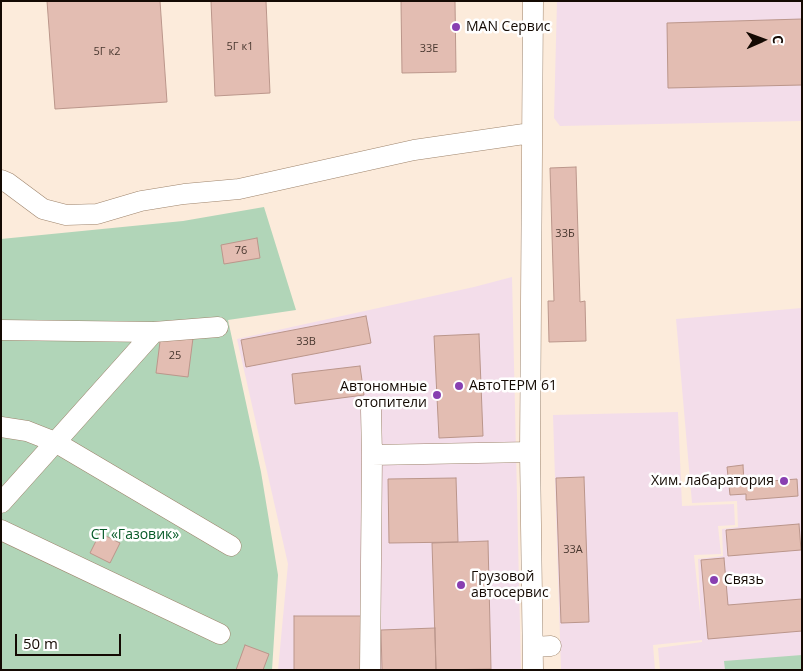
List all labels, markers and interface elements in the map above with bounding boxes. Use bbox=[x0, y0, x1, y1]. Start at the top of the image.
north arrow bbox=[738, 15, 788, 65]
place label: MAN Сервис bbox=[466, 19, 551, 35]
marker: MAN Сервис bbox=[450, 21, 462, 33]
text: С bbox=[769, 35, 788, 44]
house number: 5Г к1 bbox=[227, 40, 253, 54]
house number: 33Е bbox=[420, 42, 438, 56]
house number: 5Г к2 bbox=[94, 45, 120, 59]
house number: 33Б bbox=[555, 227, 575, 241]
house number: 76 bbox=[235, 244, 247, 258]
house number: 33В bbox=[296, 335, 316, 349]
house number: 25 bbox=[169, 349, 181, 363]
place label: АвтоТЕРМ 61 bbox=[469, 378, 557, 394]
place label: Автономные отопители bbox=[340, 379, 427, 412]
marker: АвтоТЕРМ 61 bbox=[453, 380, 465, 392]
marker: Автономные отопители bbox=[431, 389, 443, 401]
place label: Хим. лабаратория bbox=[651, 473, 774, 489]
marker: Хим. лабаратория bbox=[778, 475, 790, 487]
park label: СТ «Газовик» bbox=[91, 527, 179, 543]
house number: 33А bbox=[563, 543, 583, 557]
place label: Грузовой автосервис bbox=[471, 569, 549, 602]
place label: Связь bbox=[724, 572, 764, 588]
marker: Связь bbox=[708, 574, 720, 586]
marker: Грузовой автосервис bbox=[455, 579, 467, 591]
scale bar bbox=[18, 624, 124, 656]
text: 50 m bbox=[23, 633, 58, 653]

